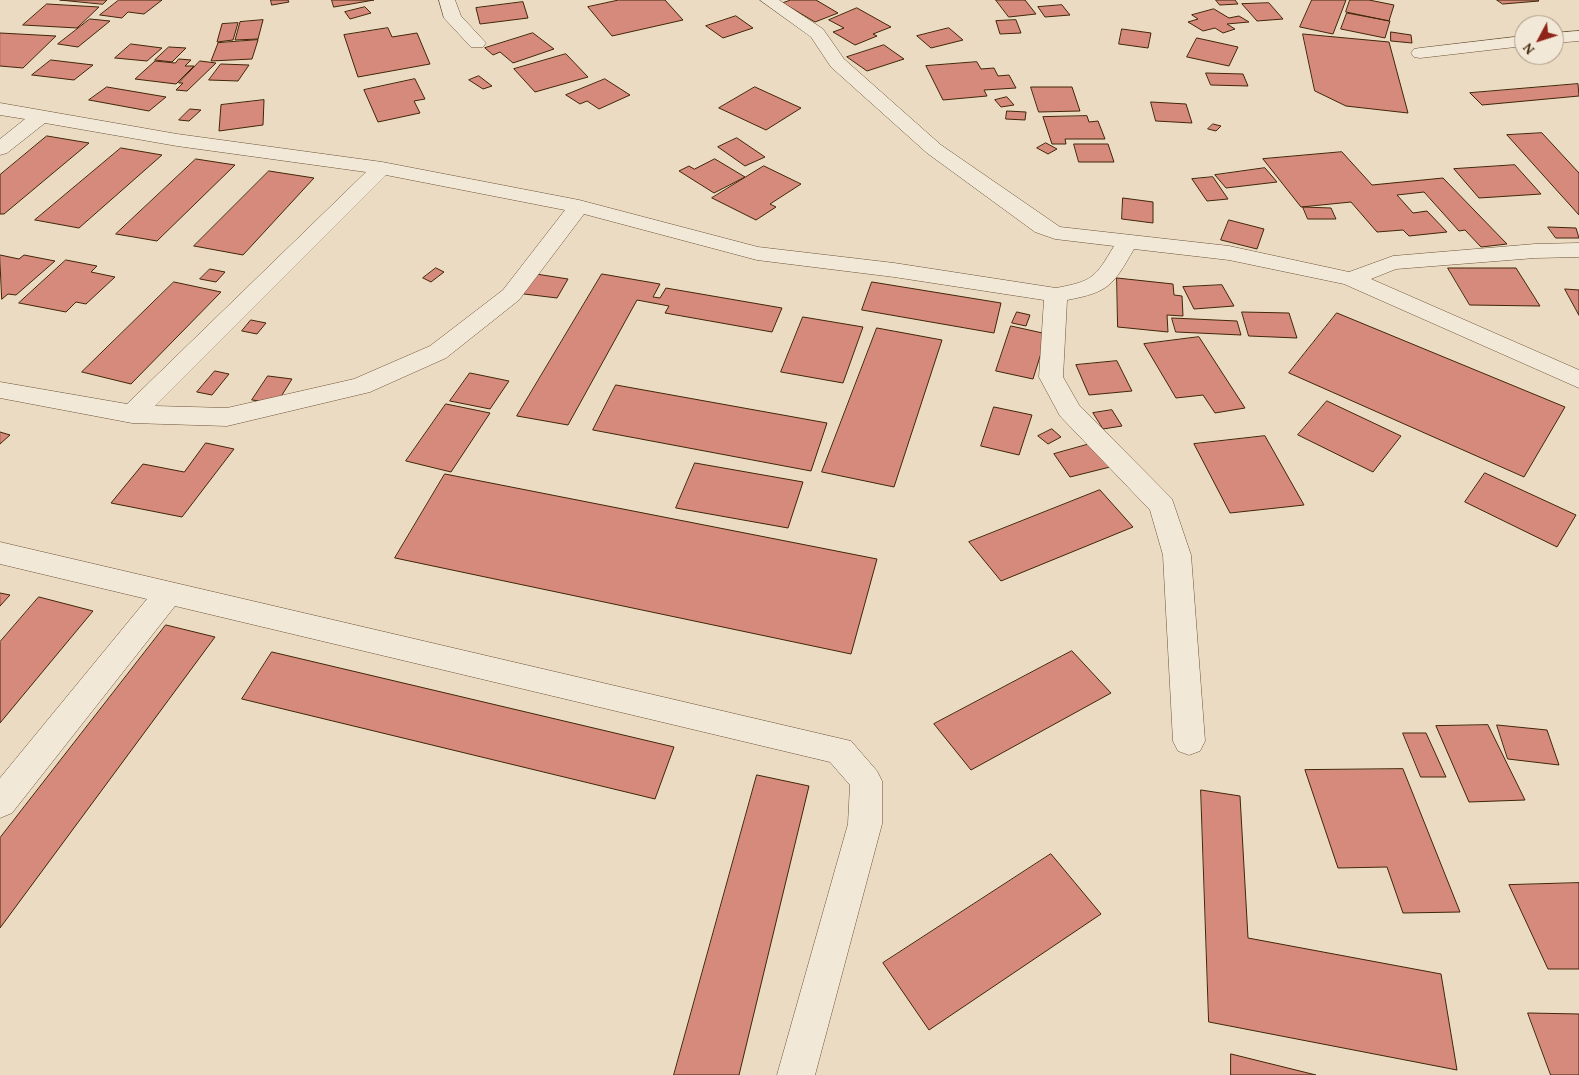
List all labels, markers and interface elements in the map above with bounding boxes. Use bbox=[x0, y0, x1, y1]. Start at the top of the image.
north arrow bbox=[1514, 15, 1564, 65]
text: N bbox=[1518, 39, 1539, 59]

